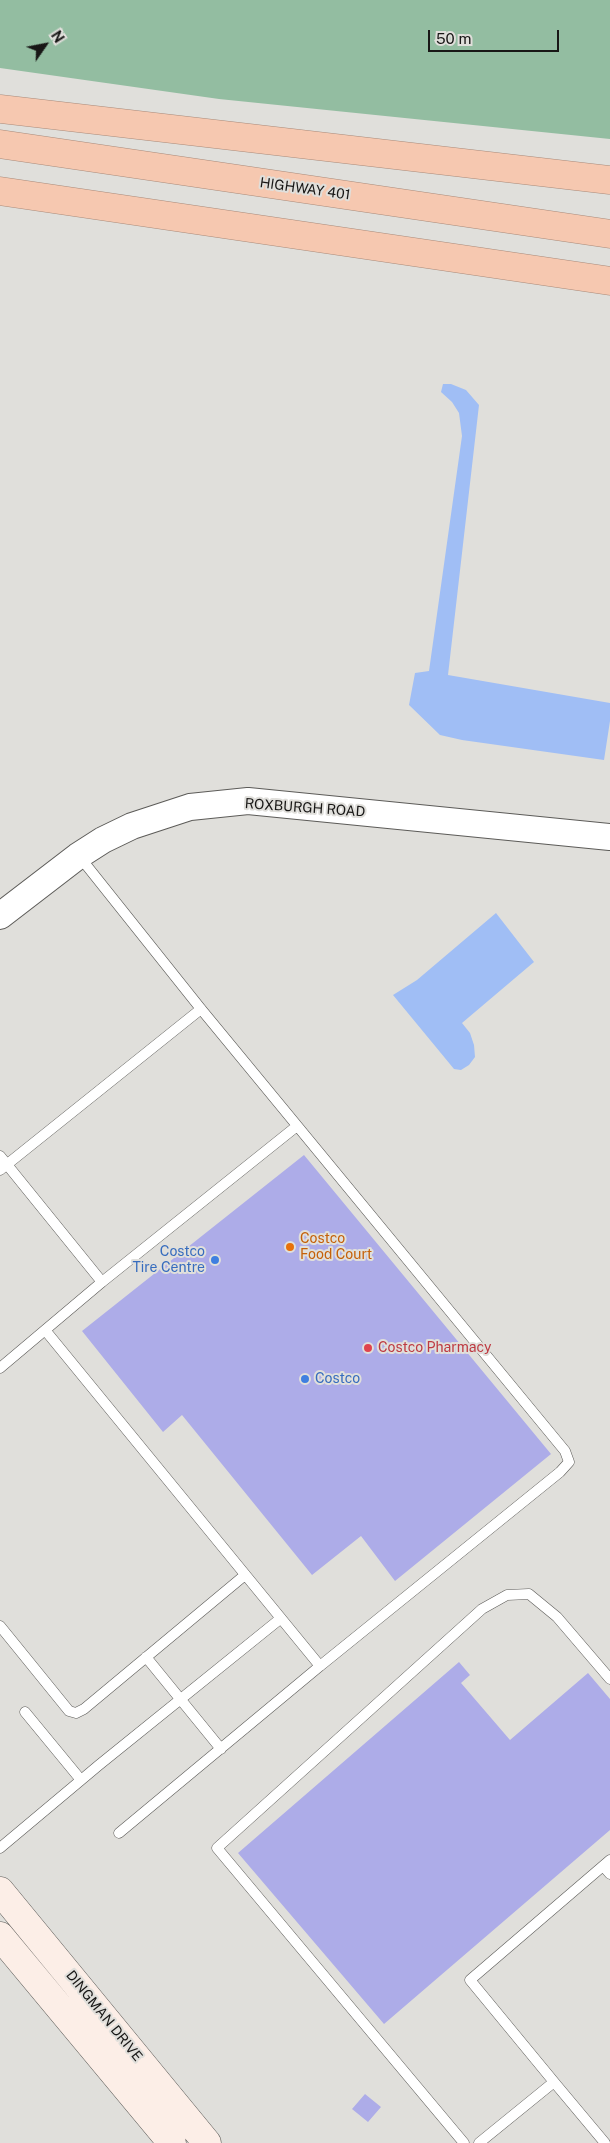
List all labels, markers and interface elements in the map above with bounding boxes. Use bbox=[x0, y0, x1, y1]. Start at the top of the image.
north arrow bbox=[20, 20, 70, 70]
scale bar bbox=[430, 20, 561, 52]
text: N bbox=[48, 28, 67, 46]
text: 50 m bbox=[436, 30, 471, 47]
street label: HIGHWAY 401 bbox=[259, 174, 351, 204]
street label: ROXBURGH ROAD bbox=[244, 795, 366, 821]
place label: Costco Food Court bbox=[300, 1231, 372, 1264]
marker: Costco Food Court bbox=[284, 1241, 296, 1253]
place label: Costco Tire Centre bbox=[132, 1244, 205, 1276]
marker: Costco Tire Centre bbox=[209, 1254, 221, 1266]
place label: Costco Pharmacy bbox=[378, 1340, 492, 1356]
marker: Costco Pharmacy bbox=[362, 1342, 374, 1354]
place label: Costco bbox=[315, 1371, 360, 1387]
marker: Costco bbox=[299, 1373, 311, 1385]
street label: DINGMAN DRIVE bbox=[62, 1967, 146, 2065]

